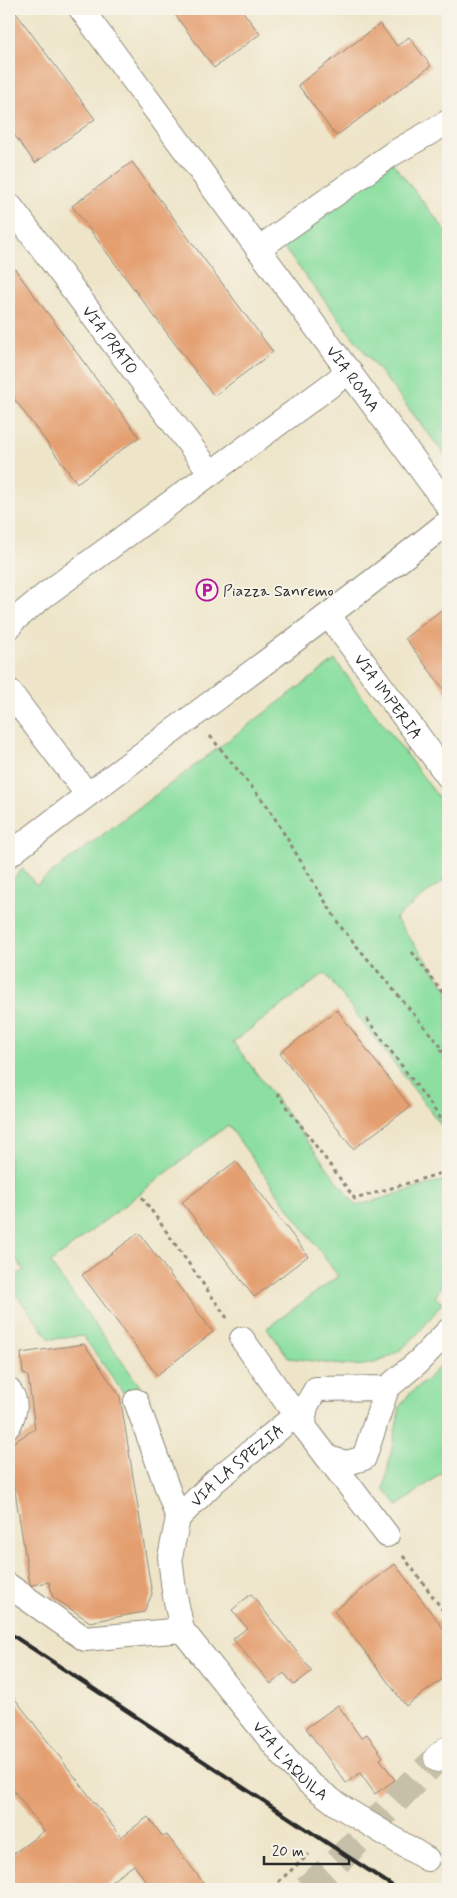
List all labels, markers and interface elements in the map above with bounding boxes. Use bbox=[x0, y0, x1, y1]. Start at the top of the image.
street label: VIA PRATO bbox=[77, 302, 142, 379]
street label: VIA ROMA bbox=[321, 342, 384, 417]
parking icon: Piazza Sanremo bbox=[195, 578, 219, 602]
place label: Piazza Sanremo bbox=[223, 581, 334, 602]
street label: VIA IMPERIA bbox=[349, 650, 426, 744]
street label: VIA LA SPEZIA bbox=[186, 1420, 289, 1512]
street label: VIA L'AQUILA bbox=[247, 1717, 332, 1806]
scale bar bbox=[264, 1833, 350, 1865]
text: 20 m bbox=[272, 1842, 304, 1862]

